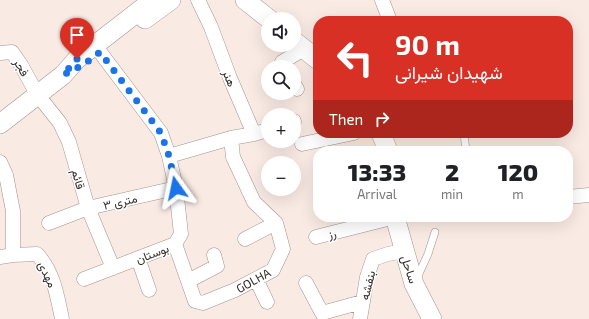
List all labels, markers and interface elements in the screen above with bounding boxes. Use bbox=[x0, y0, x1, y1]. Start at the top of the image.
map controls bbox=[261, 12, 301, 196]
button: sound bbox=[261, 12, 301, 52]
pin bbox=[60, 18, 94, 59]
icon: arrive bbox=[66, 24, 88, 46]
text: 90 m bbox=[395, 27, 460, 61]
icon: left bbox=[329, 32, 381, 84]
street label: فجر bbox=[9, 55, 33, 79]
button: search bbox=[261, 60, 301, 100]
text: شهیدان شیرانی bbox=[395, 61, 503, 83]
street label: هنر bbox=[218, 67, 240, 89]
button: + bbox=[261, 108, 301, 148]
icon: right bbox=[371, 108, 393, 130]
text: Then bbox=[329, 110, 363, 128]
button: − bbox=[261, 156, 301, 196]
text: 13:33 bbox=[348, 157, 406, 186]
text: 2 bbox=[445, 157, 459, 186]
text: 120 bbox=[498, 157, 538, 186]
street label: قائم bbox=[68, 167, 88, 191]
position arrow bbox=[155, 167, 197, 209]
text: Arrival bbox=[357, 186, 397, 202]
text: min bbox=[441, 186, 463, 202]
text: m bbox=[512, 186, 524, 202]
street label: ۳ متری bbox=[102, 190, 139, 214]
street label: رز bbox=[325, 225, 338, 243]
street label: بوستان bbox=[134, 240, 171, 268]
street label: ساحل bbox=[397, 253, 421, 285]
street label: مهدی bbox=[34, 259, 60, 290]
street label: GOLHA bbox=[233, 265, 273, 295]
street label: بنفشه bbox=[357, 269, 378, 301]

